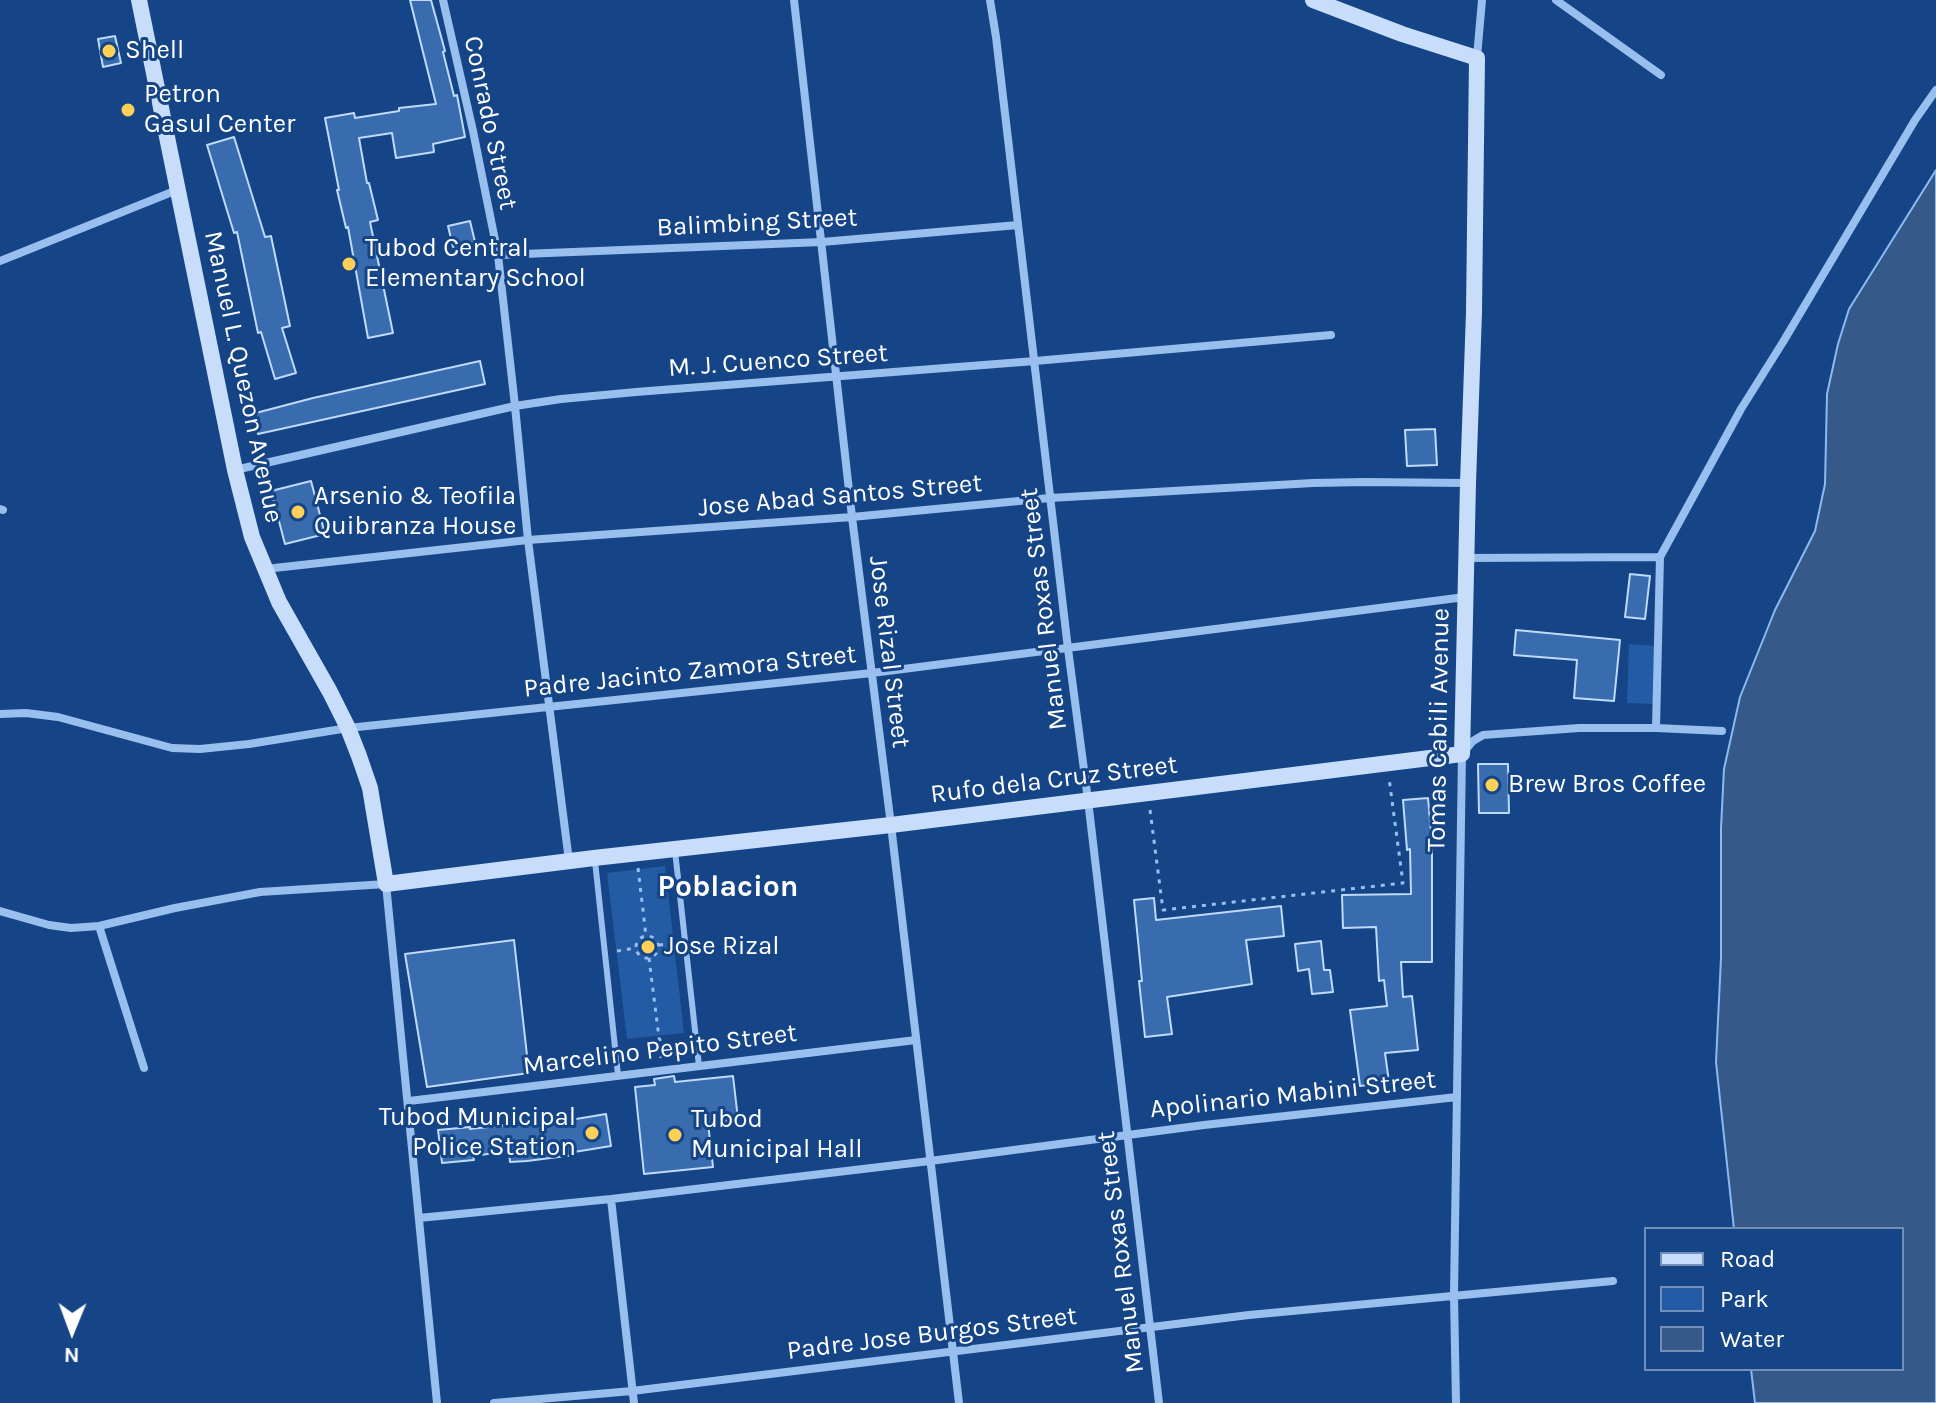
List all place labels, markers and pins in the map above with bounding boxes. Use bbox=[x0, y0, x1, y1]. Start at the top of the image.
place label: Shell bbox=[125, 35, 184, 67]
marker: Shell bbox=[100, 42, 118, 60]
place label: Petron Gasul Center bbox=[144, 79, 295, 140]
marker: Petron Gasul Center bbox=[119, 101, 137, 119]
place label: Tubod Central Elementary School bbox=[365, 233, 586, 294]
marker: Tubod Central Elementary School bbox=[340, 255, 358, 273]
place label: Arsenio & Teofila Quibranza House bbox=[314, 481, 516, 542]
marker: Arsenio & Teofila Quibranza House bbox=[289, 503, 307, 521]
place label: Brew Bros Coffee bbox=[1508, 769, 1706, 801]
marker: Brew Bros Coffee bbox=[1483, 776, 1501, 794]
place label: Jose Rizal bbox=[664, 931, 779, 963]
marker: Jose Rizal bbox=[639, 938, 657, 956]
place label: Tubod Municipal Police Station bbox=[379, 1102, 576, 1164]
place label: Tubod Municipal Hall bbox=[691, 1104, 863, 1166]
marker: Tubod Municipal Police Station bbox=[583, 1124, 601, 1142]
marker: Tubod Municipal Hall bbox=[666, 1126, 684, 1144]

